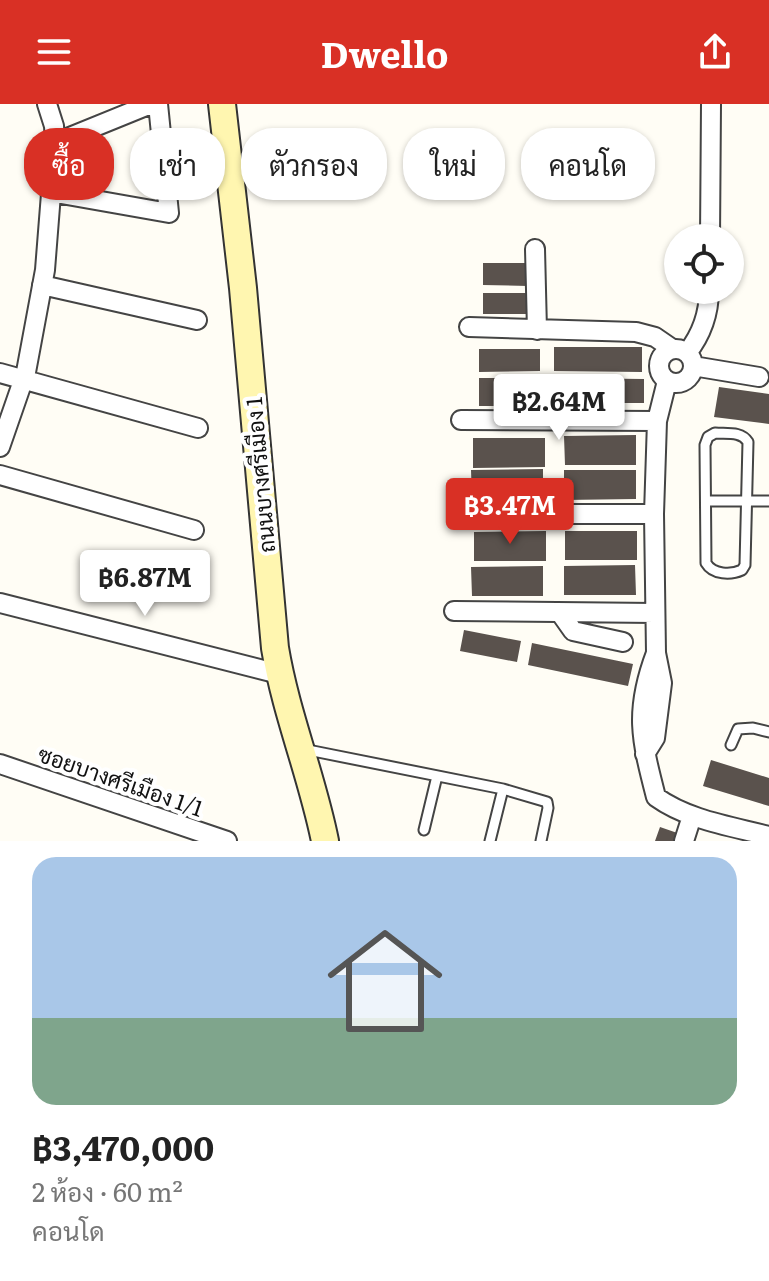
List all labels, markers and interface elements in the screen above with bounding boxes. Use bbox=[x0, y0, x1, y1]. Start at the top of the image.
text: Dwello bbox=[320, 26, 449, 79]
icon: menu bbox=[32, 30, 76, 74]
icon: share bbox=[693, 30, 737, 74]
chip: ซื้อ bbox=[24, 128, 114, 200]
chip: เช่า bbox=[130, 128, 225, 200]
chip: ตัวกรอง bbox=[241, 128, 387, 200]
chip: ใหม่ bbox=[403, 128, 505, 200]
chip: คอนโด bbox=[521, 128, 655, 200]
map controls bbox=[664, 224, 744, 304]
button: locate bbox=[664, 224, 744, 304]
pin: ฿2.64M bbox=[494, 374, 624, 442]
text: ฿2.64M bbox=[512, 380, 606, 419]
street label: ถนนบางศรีเมือง 1 bbox=[236, 396, 282, 554]
pin: ฿3.47M bbox=[445, 478, 575, 546]
text: ฿3.47M bbox=[464, 484, 556, 523]
pin: ฿6.87M bbox=[80, 550, 210, 618]
text: ฿6.87M bbox=[98, 556, 192, 595]
street label: ซอยบางศรีเมือง 1/1 bbox=[34, 736, 208, 824]
icon: home bbox=[313, 909, 457, 1053]
text: ฿3,470,000 bbox=[32, 1121, 214, 1171]
text: 2 ห้อง · 60 m² bbox=[32, 1171, 183, 1210]
text: คอนโด bbox=[32, 1210, 105, 1249]

